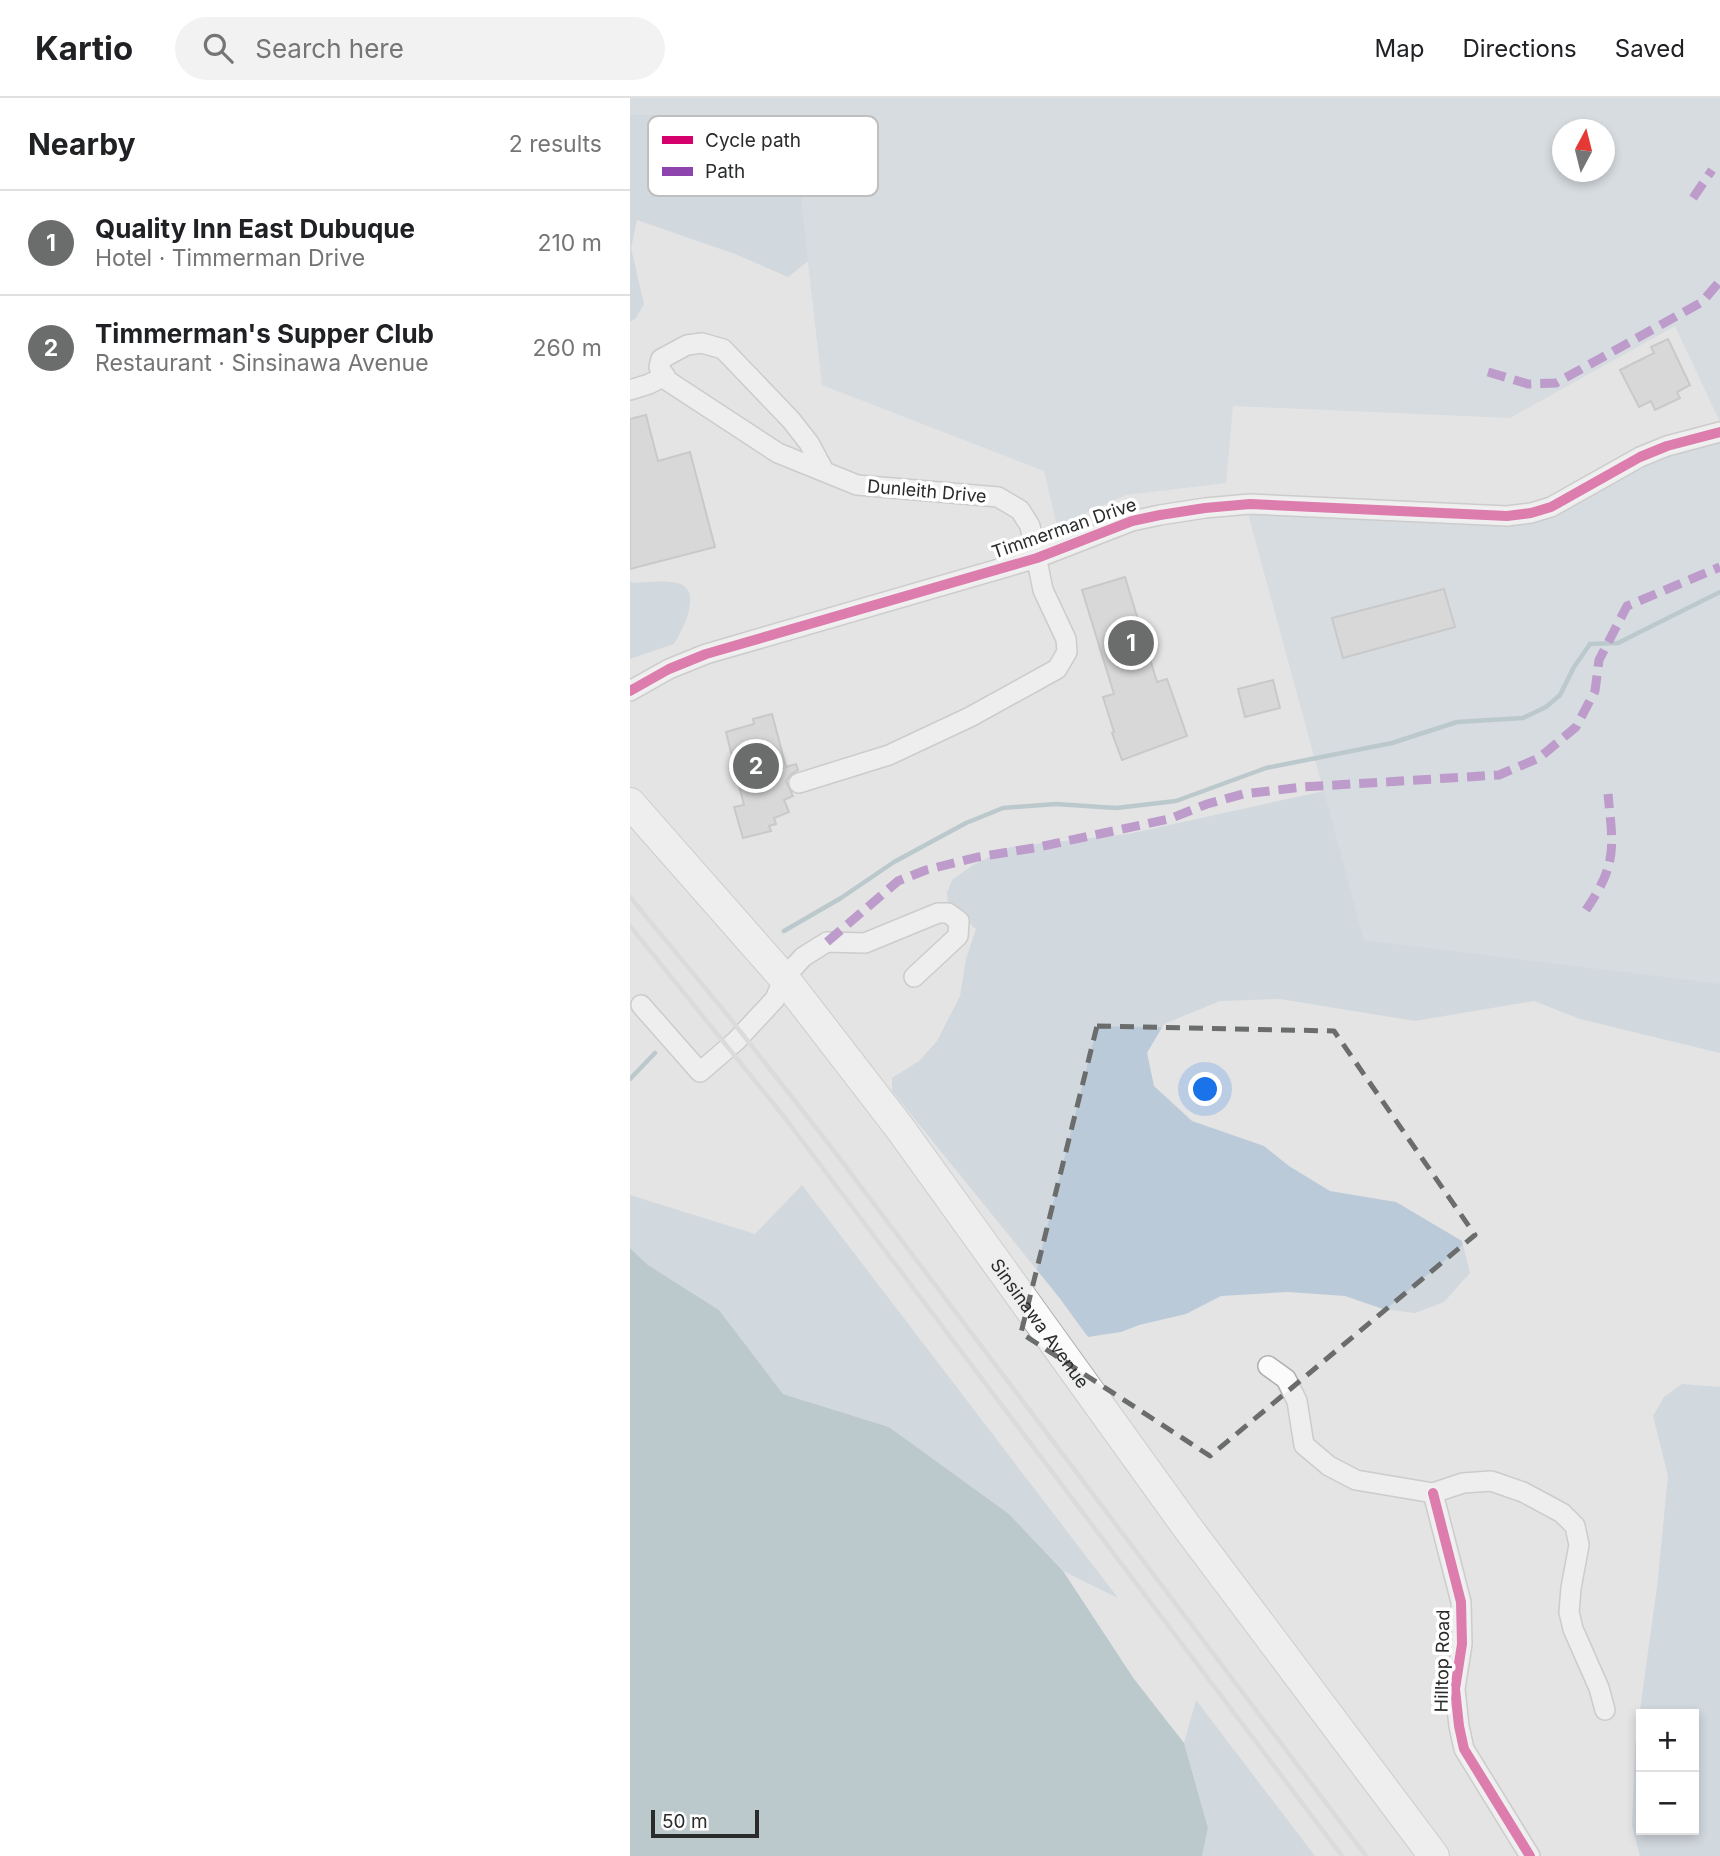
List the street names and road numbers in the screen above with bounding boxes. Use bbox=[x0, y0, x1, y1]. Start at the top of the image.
street label: Dunleith Drive bbox=[866, 475, 988, 507]
street label: Timmerman Drive bbox=[989, 493, 1139, 563]
street label: Sinsinawa Avenue bbox=[987, 1254, 1094, 1392]
street label: Hilltop Road bbox=[1431, 1609, 1453, 1713]

